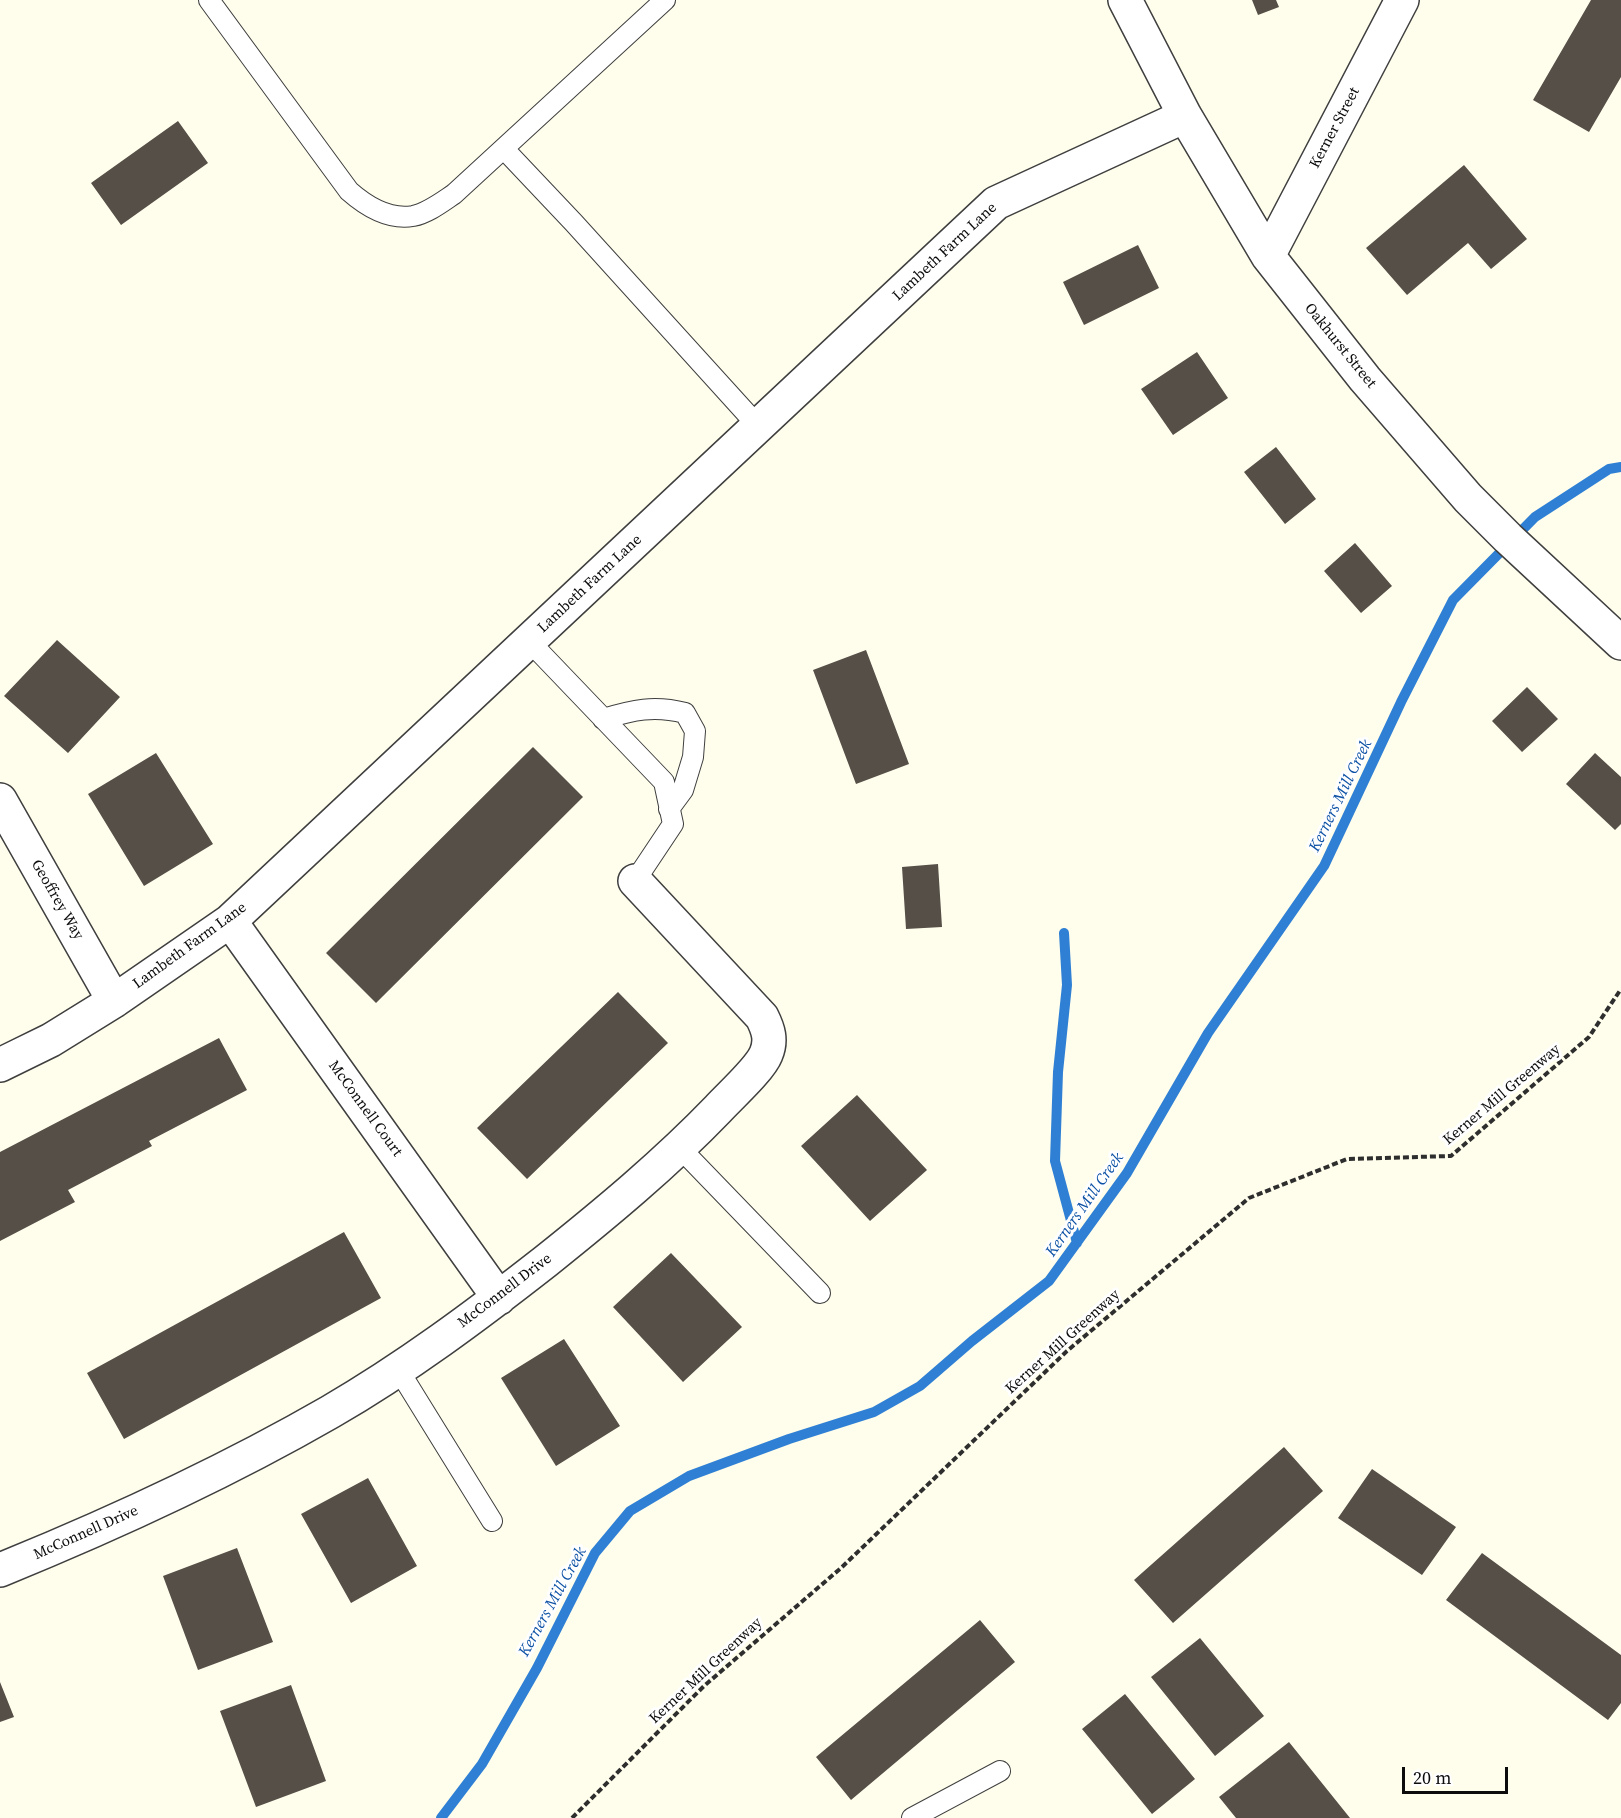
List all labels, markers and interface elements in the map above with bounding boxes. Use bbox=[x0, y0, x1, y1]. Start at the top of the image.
street label: Kerner Street bbox=[1306, 84, 1364, 172]
street label: Lambeth Farm Lane bbox=[889, 199, 1001, 305]
street label: Oakhurst Street bbox=[1300, 300, 1380, 392]
street label: Lambeth Farm Lane bbox=[534, 531, 646, 637]
water label: Kerners Mill Creek bbox=[1306, 737, 1376, 855]
street label: Geoffrey Way bbox=[27, 857, 87, 943]
street label: Lambeth Farm Lane bbox=[130, 899, 250, 993]
street label: Kerner Mill Greenway bbox=[1440, 1041, 1564, 1149]
street label: McConnell Court bbox=[324, 1058, 406, 1160]
water label: Kerners Mill Creek bbox=[1042, 1149, 1128, 1261]
street label: McConnell Drive bbox=[455, 1250, 555, 1332]
street label: Kerner Mill Greenway bbox=[1002, 1286, 1124, 1398]
street label: McConnell Drive bbox=[31, 1502, 141, 1564]
water label: Kerners Mill Creek bbox=[515, 1544, 591, 1660]
street label: Kerner Mill Greenway bbox=[646, 1614, 766, 1728]
scale bar bbox=[1405, 1755, 1512, 1793]
text: 20 m bbox=[1413, 1765, 1451, 1790]

